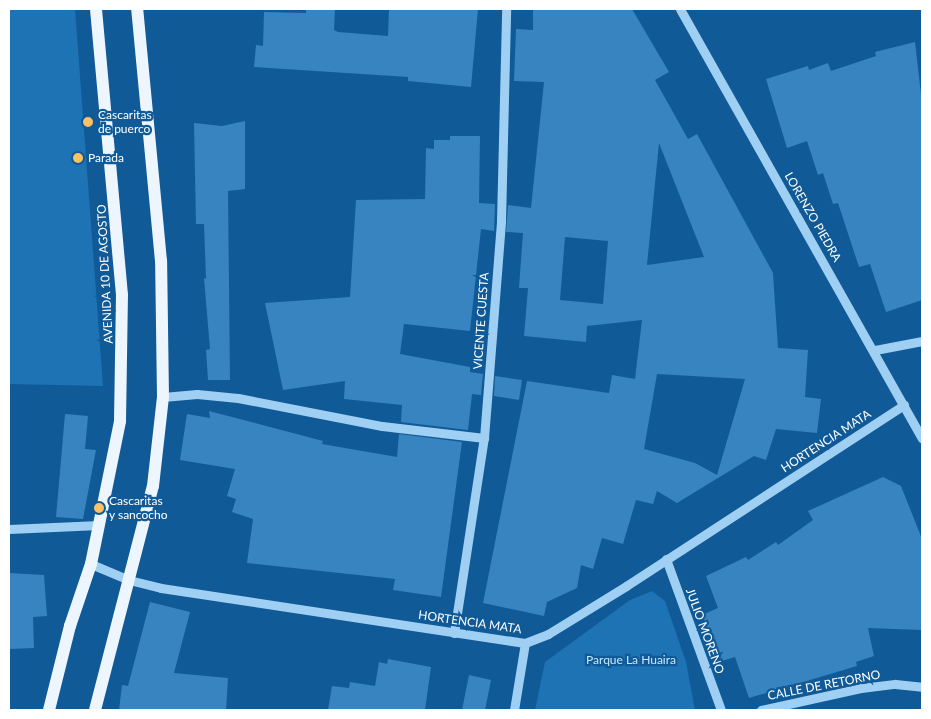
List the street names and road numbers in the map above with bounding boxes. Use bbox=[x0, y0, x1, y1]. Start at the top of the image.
street label: LORENZO PIEDRA bbox=[782, 170, 844, 264]
street label: AVENIDA 10 DE AGOSTO bbox=[94, 204, 116, 344]
street label: VICENTE CUESTA bbox=[470, 272, 492, 370]
street label: HORTENCIA MATA bbox=[778, 406, 874, 476]
street label: JULIO MORENO bbox=[683, 586, 727, 676]
street label: HORTENCIA MATA bbox=[417, 608, 523, 636]
street label: CALLE DE RETORNO bbox=[766, 667, 882, 703]

